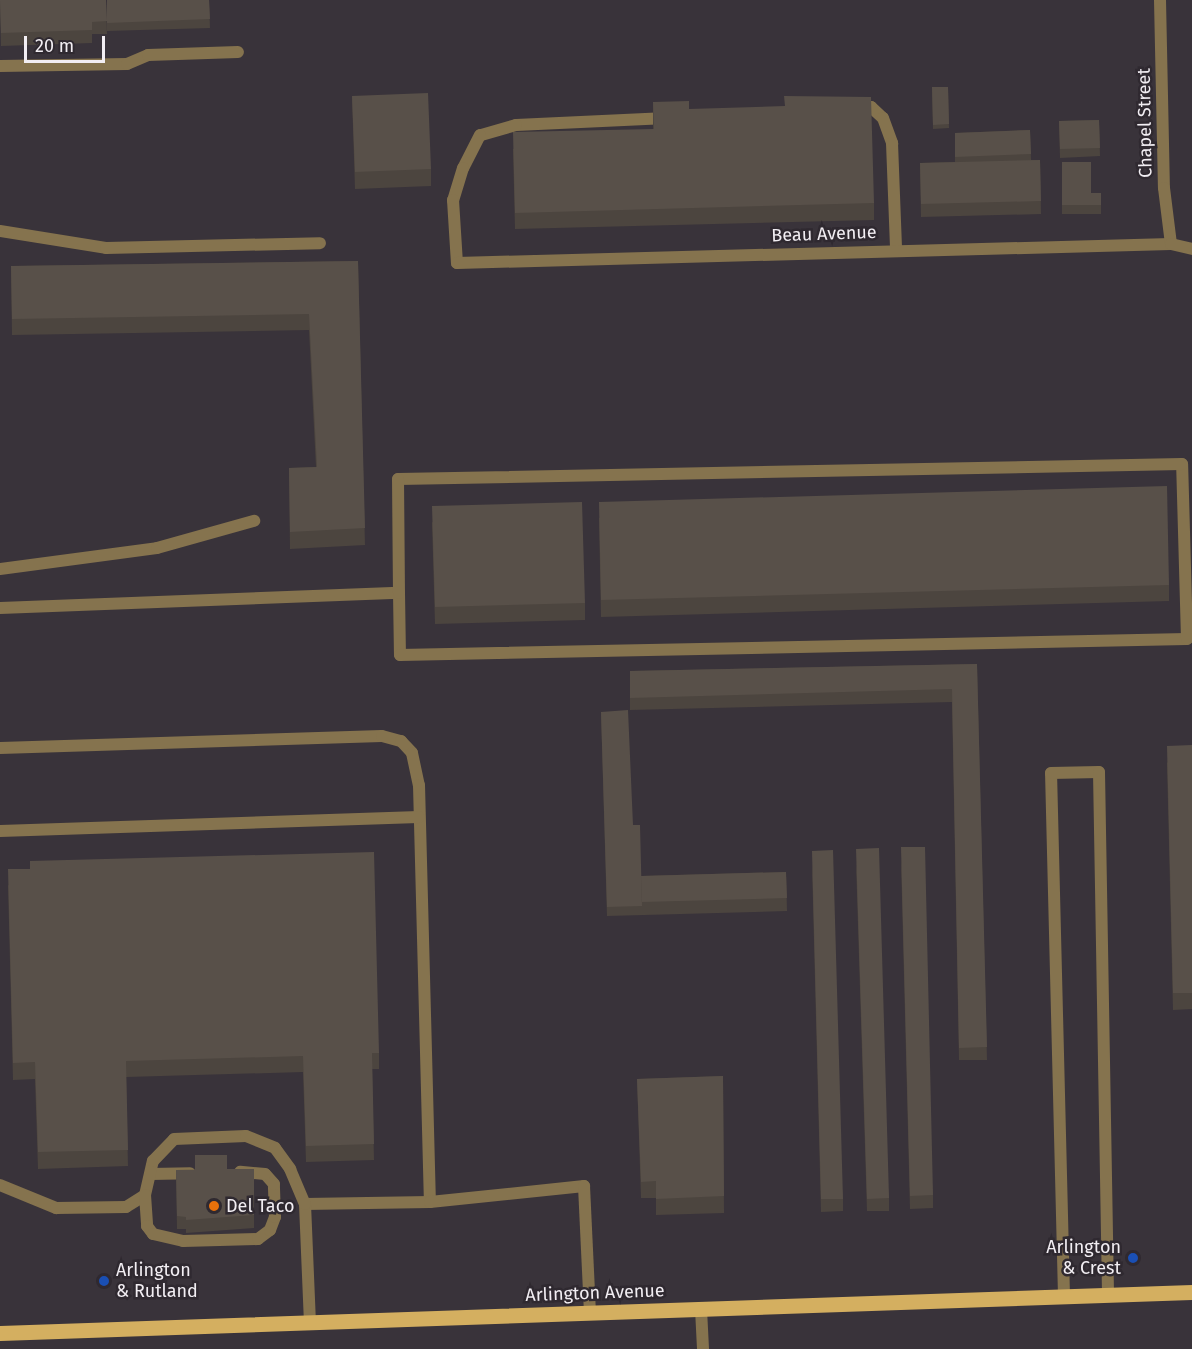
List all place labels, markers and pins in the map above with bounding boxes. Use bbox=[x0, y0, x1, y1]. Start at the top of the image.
place label: Del Taco bbox=[226, 1195, 294, 1217]
marker: Del Taco bbox=[207, 1199, 221, 1213]
place label: Arlington & Crest bbox=[1046, 1237, 1121, 1280]
marker: Arlington & Crest bbox=[1126, 1251, 1140, 1265]
place label: Arlington & Rutland bbox=[116, 1260, 198, 1302]
marker: Arlington & Rutland bbox=[97, 1274, 111, 1288]

